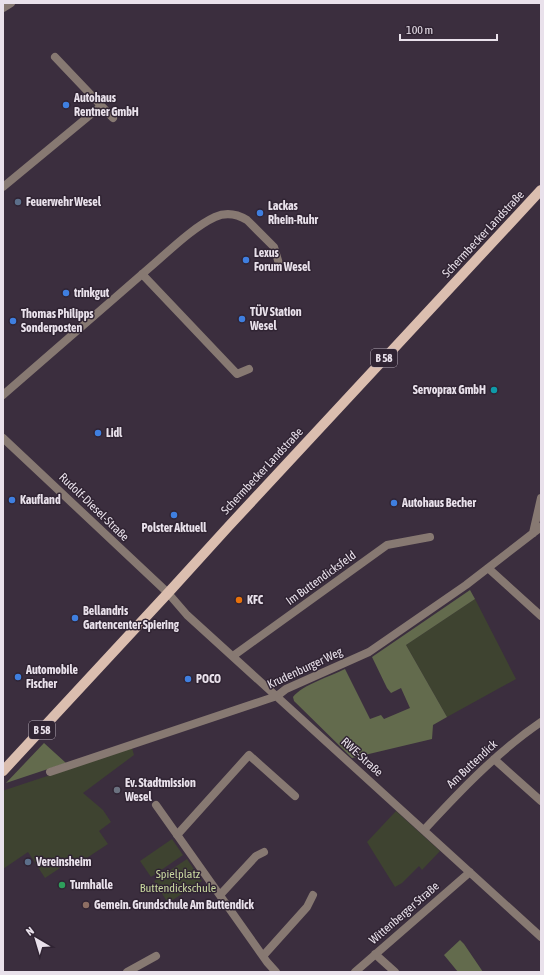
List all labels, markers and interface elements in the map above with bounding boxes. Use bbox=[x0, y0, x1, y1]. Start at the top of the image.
scale bar bbox=[400, 16, 497, 42]
text: 100 m bbox=[406, 23, 433, 37]
place label: Autohaus Rentner GmbH bbox=[73, 91, 139, 119]
marker: Autohaus Rentner GmbH bbox=[61, 100, 71, 110]
street label: Schermbecker Landstraße bbox=[439, 188, 527, 280]
place label: Feuerwehr Wesel bbox=[26, 195, 102, 209]
marker: Feuerwehr Wesel bbox=[13, 197, 23, 207]
place label: Lackas Rhein-Ruhr bbox=[268, 199, 318, 227]
marker: Lackas Rhein-Ruhr bbox=[255, 208, 265, 218]
place label: Lexus Forum Wesel bbox=[254, 246, 311, 274]
marker: Lexus Forum Wesel bbox=[241, 255, 251, 265]
place label: trinkgut bbox=[73, 286, 110, 300]
marker: trinkgut bbox=[61, 288, 71, 298]
place label: TÜV Station Wesel bbox=[249, 304, 302, 333]
place label: Thomas Philipps Sonderposten bbox=[21, 307, 94, 335]
marker: TÜV Station Wesel bbox=[237, 314, 247, 324]
marker: Thomas Philipps Sonderposten bbox=[8, 316, 18, 326]
road number: B 58 bbox=[371, 349, 397, 367]
place label: Servoprax GmbH bbox=[413, 383, 486, 397]
marker: Servoprax GmbH bbox=[489, 385, 499, 395]
street label: Schermbecker Landstraße bbox=[218, 425, 306, 517]
place label: Lidl bbox=[106, 426, 123, 440]
marker: Lidl bbox=[93, 428, 103, 438]
street label: Rudolf-Diesel-Straße bbox=[56, 470, 132, 544]
place label: Kaufland bbox=[20, 493, 61, 507]
marker: Kaufland bbox=[7, 495, 17, 505]
place label: Autohaus Becher bbox=[401, 496, 477, 510]
marker: Autohaus Becher bbox=[389, 498, 399, 508]
marker: Polster Aktuell bbox=[169, 510, 179, 520]
place label: Polster Aktuell bbox=[141, 521, 207, 535]
street label: Im Buttendicksfeld bbox=[283, 548, 359, 608]
place label: KFC bbox=[247, 593, 264, 607]
marker: KFC bbox=[234, 595, 244, 605]
place label: Bellandris Gartencenter Spiering bbox=[83, 604, 180, 632]
marker: Bellandris Gartencenter Spiering bbox=[70, 613, 80, 623]
street label: Krudenburger Weg bbox=[265, 644, 346, 692]
place label: Automobile Fischer bbox=[25, 663, 78, 691]
marker: Automobile Fischer bbox=[13, 672, 23, 682]
place label: POCO bbox=[196, 672, 221, 686]
marker: POCO bbox=[183, 674, 193, 684]
road number: B 58 bbox=[29, 721, 55, 739]
street label: RWE-Straße bbox=[338, 735, 386, 779]
street label: Am Buttendick bbox=[444, 737, 501, 791]
place label: Ev. Stadtmission Wesel bbox=[124, 776, 196, 804]
marker: Ev. Stadtmission Wesel bbox=[112, 785, 122, 795]
place label: Vereinsheim bbox=[35, 855, 92, 869]
marker: Vereinsheim bbox=[23, 857, 33, 867]
park label: Spielplatz Buttendickschule bbox=[140, 867, 216, 895]
place label: Turnhalle bbox=[70, 878, 113, 892]
street label: Wittenberger Straße bbox=[366, 879, 442, 947]
marker: Turnhalle bbox=[57, 880, 67, 890]
place label: Gemein. Grundschule Am Buttendick bbox=[94, 898, 255, 912]
marker: Gemein. Grundschule Am Buttendick bbox=[81, 900, 91, 910]
north arrow bbox=[16, 919, 56, 959]
text: N bbox=[24, 924, 36, 938]

